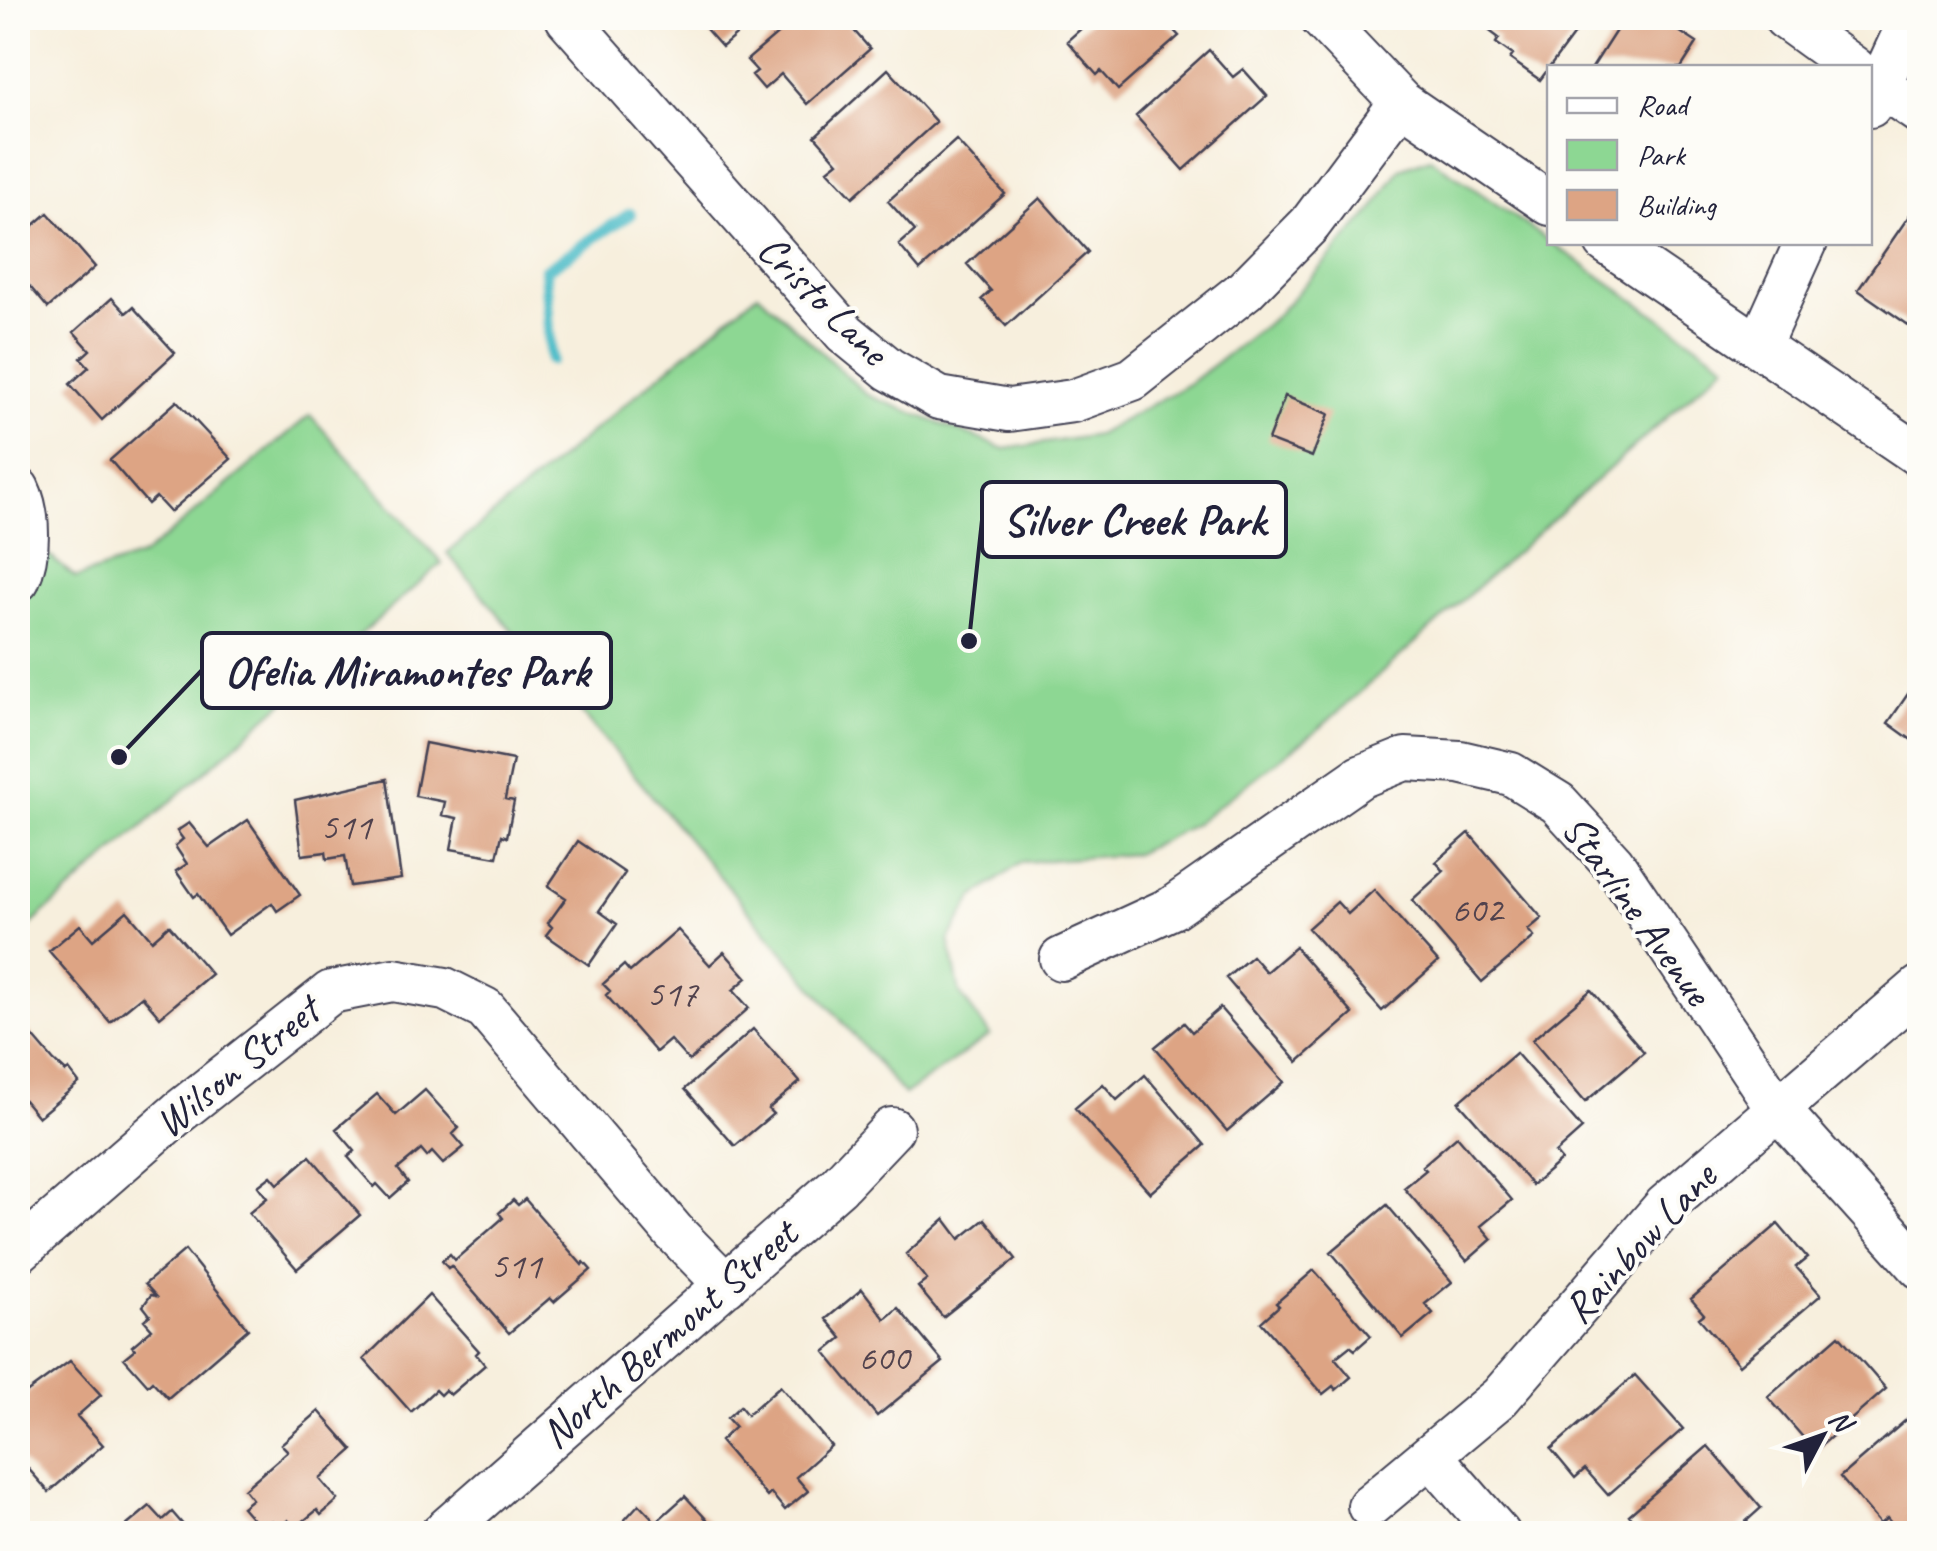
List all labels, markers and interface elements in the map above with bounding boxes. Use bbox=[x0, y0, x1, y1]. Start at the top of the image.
legend bbox=[1547, 65, 1872, 245]
text: Road bbox=[1637, 86, 1691, 124]
text: Park bbox=[1637, 136, 1687, 174]
text: Building bbox=[1637, 186, 1717, 224]
street label: Cristo Lane bbox=[746, 223, 902, 379]
callout: Silver Creek Park bbox=[982, 482, 1286, 557]
text: Silver Creek Park bbox=[1003, 492, 1269, 549]
callout: Ofelia Miramontes Park bbox=[202, 633, 611, 708]
text: Ofelia Miramontes Park bbox=[225, 643, 594, 700]
house number: 511 bbox=[320, 803, 374, 850]
street label: Starline Avenue bbox=[1550, 804, 1725, 1018]
house number: 602 bbox=[1451, 886, 1506, 933]
house number: 517 bbox=[646, 970, 700, 1017]
street label: Wilson Street bbox=[144, 981, 334, 1149]
street label: Rainbow Lane bbox=[1552, 1150, 1730, 1335]
street label: North Bermont Street bbox=[530, 1205, 811, 1460]
house number: 511 bbox=[490, 1242, 544, 1289]
house number: 600 bbox=[858, 1334, 913, 1381]
north arrow bbox=[1772, 1386, 1872, 1486]
text: N bbox=[1822, 1402, 1862, 1441]

